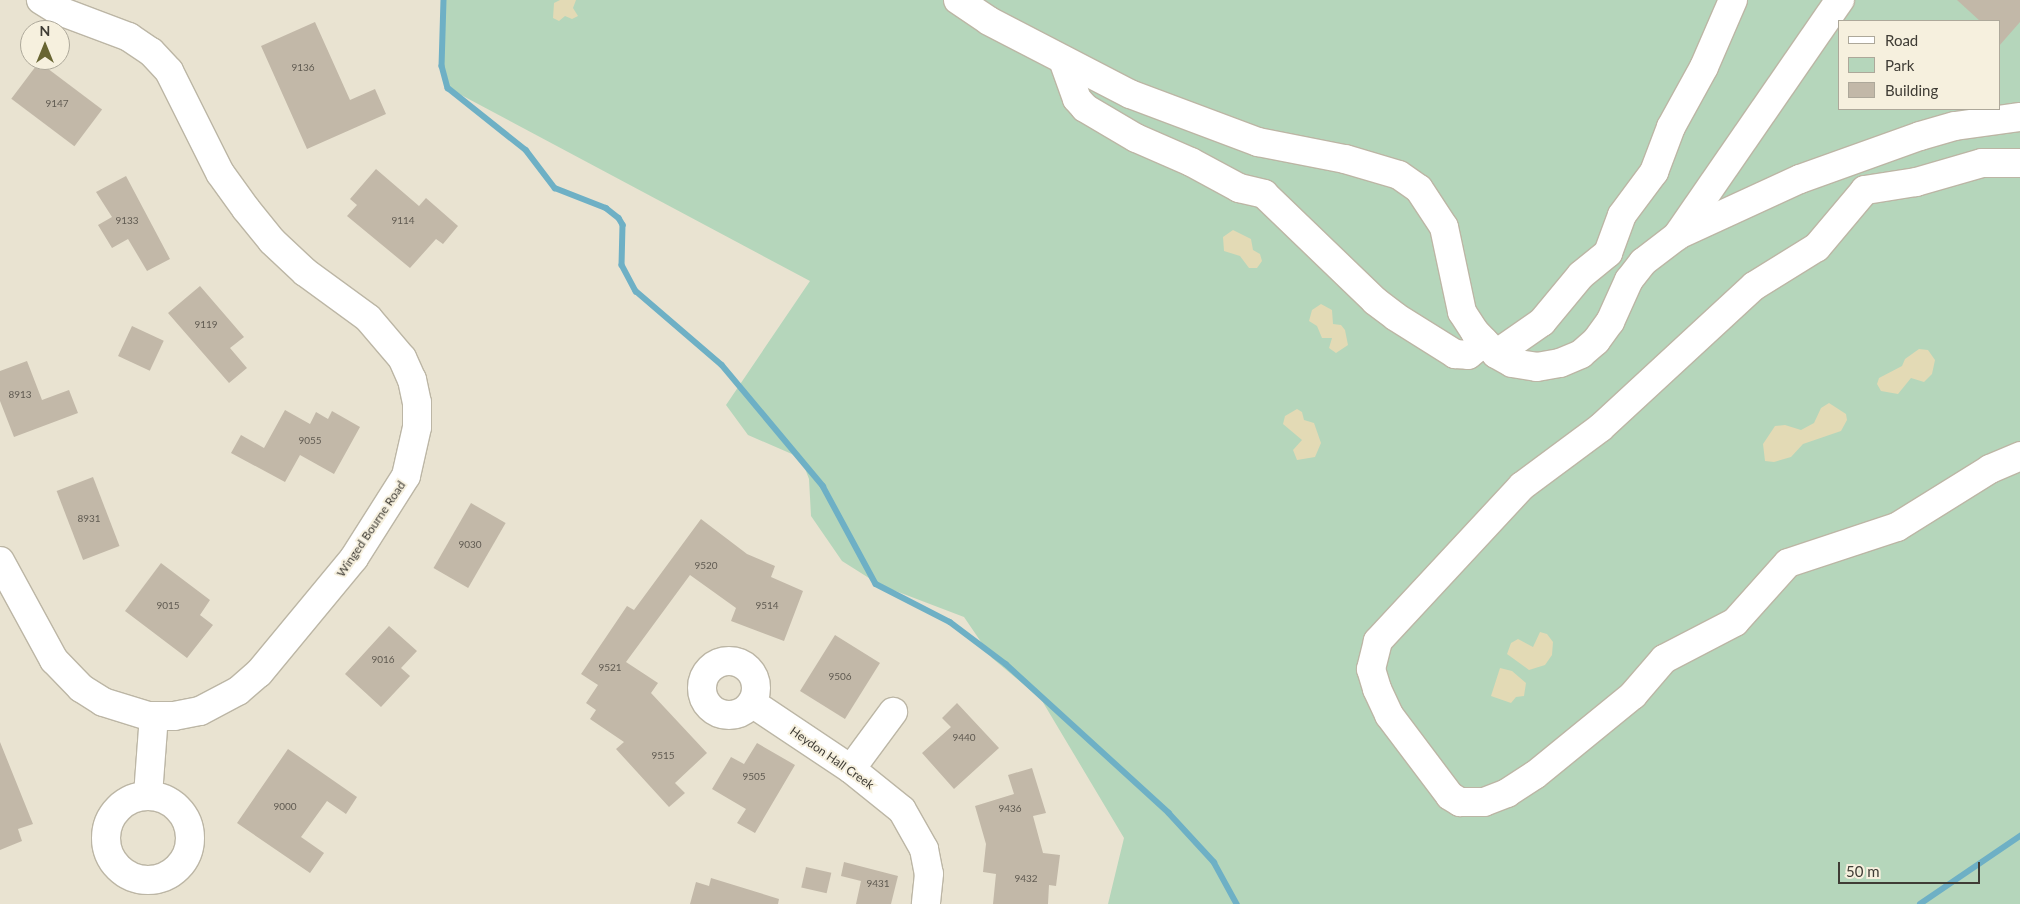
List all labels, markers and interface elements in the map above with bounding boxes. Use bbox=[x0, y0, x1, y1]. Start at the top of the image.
north arrow bbox=[20, 20, 70, 70]
legend bbox=[1838, 20, 2000, 110]
text: N bbox=[40, 22, 50, 39]
text: Road bbox=[1885, 31, 1918, 49]
text: Park bbox=[1885, 56, 1914, 74]
house number: 9136 bbox=[291, 62, 315, 74]
text: Building bbox=[1885, 81, 1938, 99]
house number: 9147 bbox=[45, 98, 69, 110]
house number: 9133 bbox=[115, 215, 139, 227]
house number: 9114 bbox=[391, 215, 415, 227]
house number: 9119 bbox=[194, 319, 218, 331]
house number: 8913 bbox=[8, 389, 32, 401]
house number: 9055 bbox=[298, 435, 322, 447]
street label: Winged Bourne Road bbox=[334, 478, 408, 580]
house number: 8931 bbox=[77, 513, 101, 525]
house number: 9030 bbox=[458, 539, 482, 551]
house number: 9520 bbox=[694, 560, 718, 572]
house number: 9015 bbox=[156, 600, 180, 612]
house number: 9514 bbox=[755, 600, 779, 612]
house number: 9016 bbox=[371, 654, 395, 666]
house number: 9521 bbox=[598, 662, 622, 674]
house number: 9506 bbox=[828, 671, 852, 683]
street label: Heydon Hall Creek bbox=[787, 724, 877, 792]
house number: 9440 bbox=[952, 732, 976, 744]
house number: 9515 bbox=[651, 750, 675, 762]
house number: 9505 bbox=[742, 771, 766, 783]
house number: 9000 bbox=[273, 801, 297, 813]
house number: 9436 bbox=[998, 803, 1022, 815]
scale bar bbox=[1840, 852, 1982, 884]
text: 50 m bbox=[1846, 862, 1880, 880]
house number: 9432 bbox=[1014, 873, 1038, 885]
house number: 9431 bbox=[866, 878, 890, 890]

